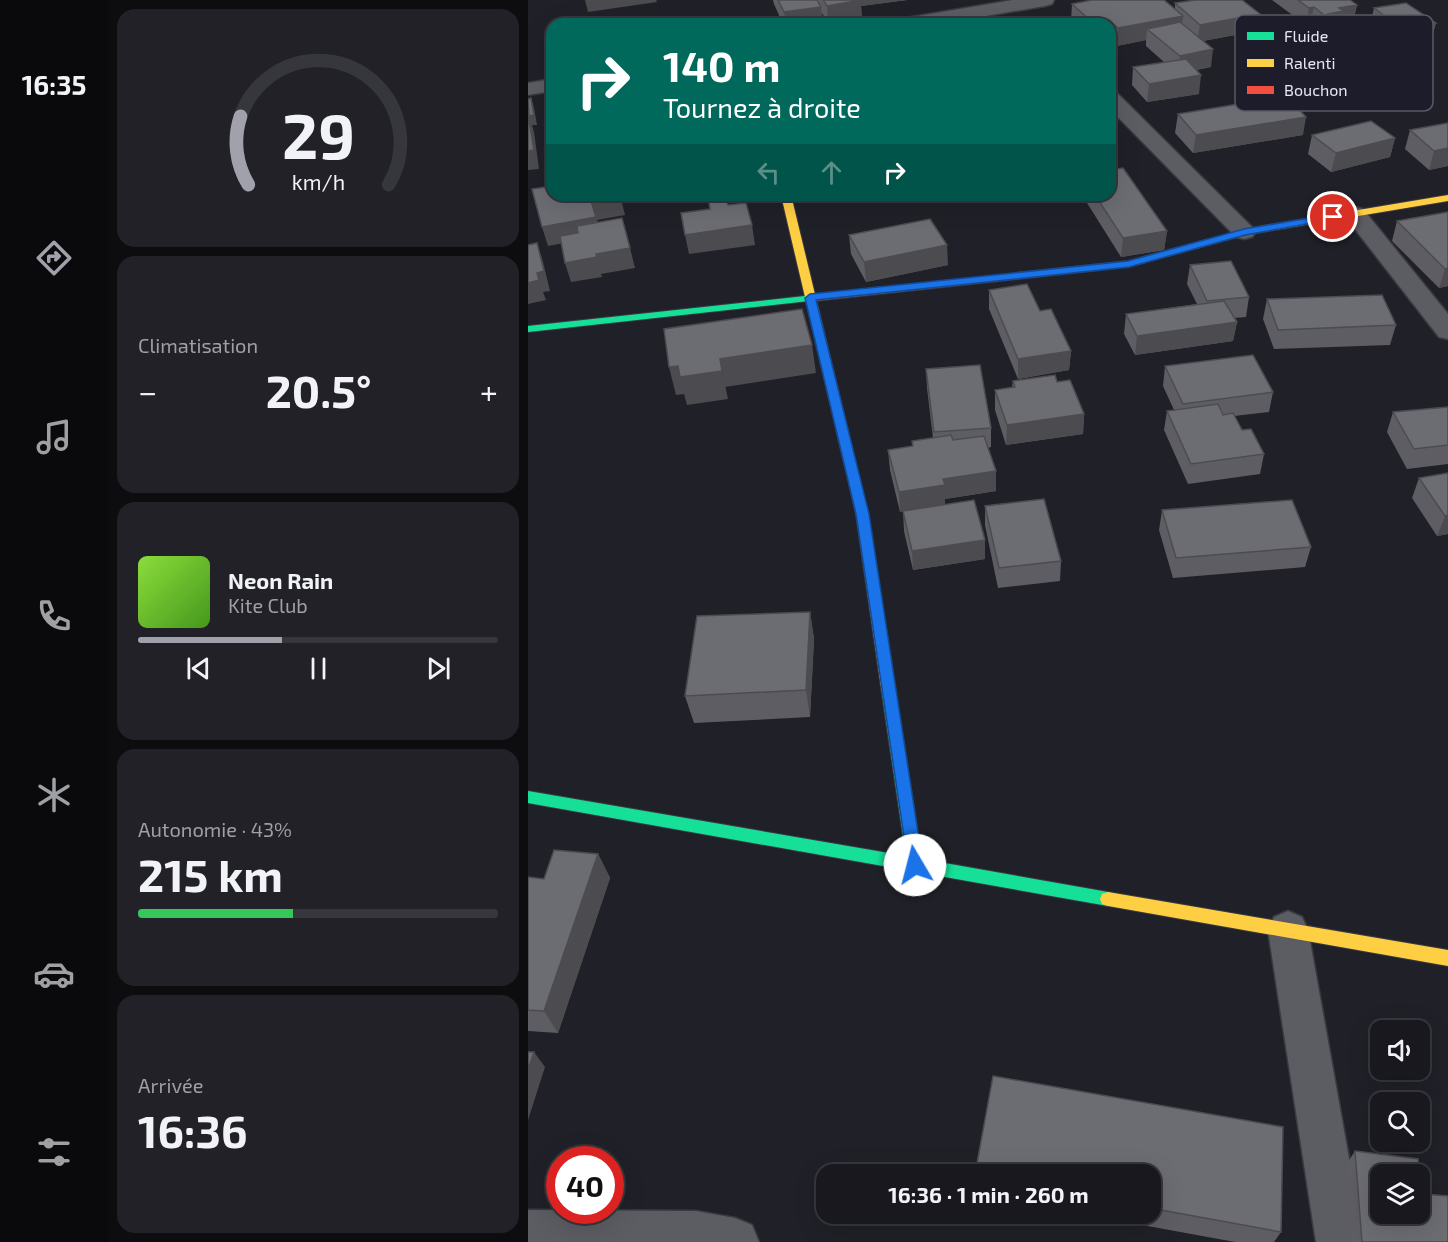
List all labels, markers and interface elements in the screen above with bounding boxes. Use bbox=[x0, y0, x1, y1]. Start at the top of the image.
legend bbox=[1235, 15, 1433, 111]
text: Fluide bbox=[1284, 26, 1328, 45]
text: 140 m bbox=[663, 40, 780, 90]
icon: right bbox=[564, 42, 642, 120]
text: Ralenti bbox=[1284, 53, 1335, 72]
text: 16:35 bbox=[22, 68, 86, 100]
text: Bouchon bbox=[1284, 80, 1348, 99]
text: Tournez à droite bbox=[663, 91, 861, 123]
text: 29 bbox=[281, 97, 355, 172]
icon: left bbox=[752, 156, 785, 189]
icon: ahead bbox=[815, 156, 848, 189]
icon: right bbox=[878, 156, 911, 189]
text: km/h bbox=[291, 169, 345, 194]
pin bbox=[1307, 191, 1358, 242]
icon: arrive bbox=[1316, 200, 1349, 233]
icon: directions bbox=[33, 237, 75, 279]
text: Climatisation bbox=[138, 333, 258, 357]
text: 20.5° bbox=[266, 363, 371, 417]
text: − bbox=[138, 371, 157, 411]
text: + bbox=[480, 371, 498, 411]
icon: music bbox=[33, 416, 75, 458]
text: Neon Rain bbox=[228, 567, 333, 593]
text: Kite Club bbox=[228, 593, 308, 617]
icon: phone bbox=[33, 595, 75, 637]
icon: previous bbox=[182, 652, 215, 685]
icon: pause bbox=[302, 652, 335, 685]
icon: next bbox=[422, 652, 455, 685]
icon: climate bbox=[33, 774, 75, 816]
text: Autonomie · 43% bbox=[138, 817, 292, 841]
position arrow bbox=[883, 833, 947, 897]
text: 215 km bbox=[138, 847, 283, 901]
icon: car bbox=[33, 953, 75, 995]
map controls bbox=[1370, 1020, 1430, 1224]
button: sound bbox=[1370, 1020, 1430, 1080]
text: Arrivée bbox=[138, 1073, 203, 1097]
button: search bbox=[1370, 1092, 1430, 1152]
text: 16:36 bbox=[138, 1103, 248, 1157]
icon: filters bbox=[33, 1131, 75, 1173]
speed limit sign: 40 bbox=[546, 1146, 624, 1224]
button: layers bbox=[1370, 1164, 1430, 1224]
text: 16:36 · 1 min · 260 m bbox=[888, 1181, 1089, 1207]

